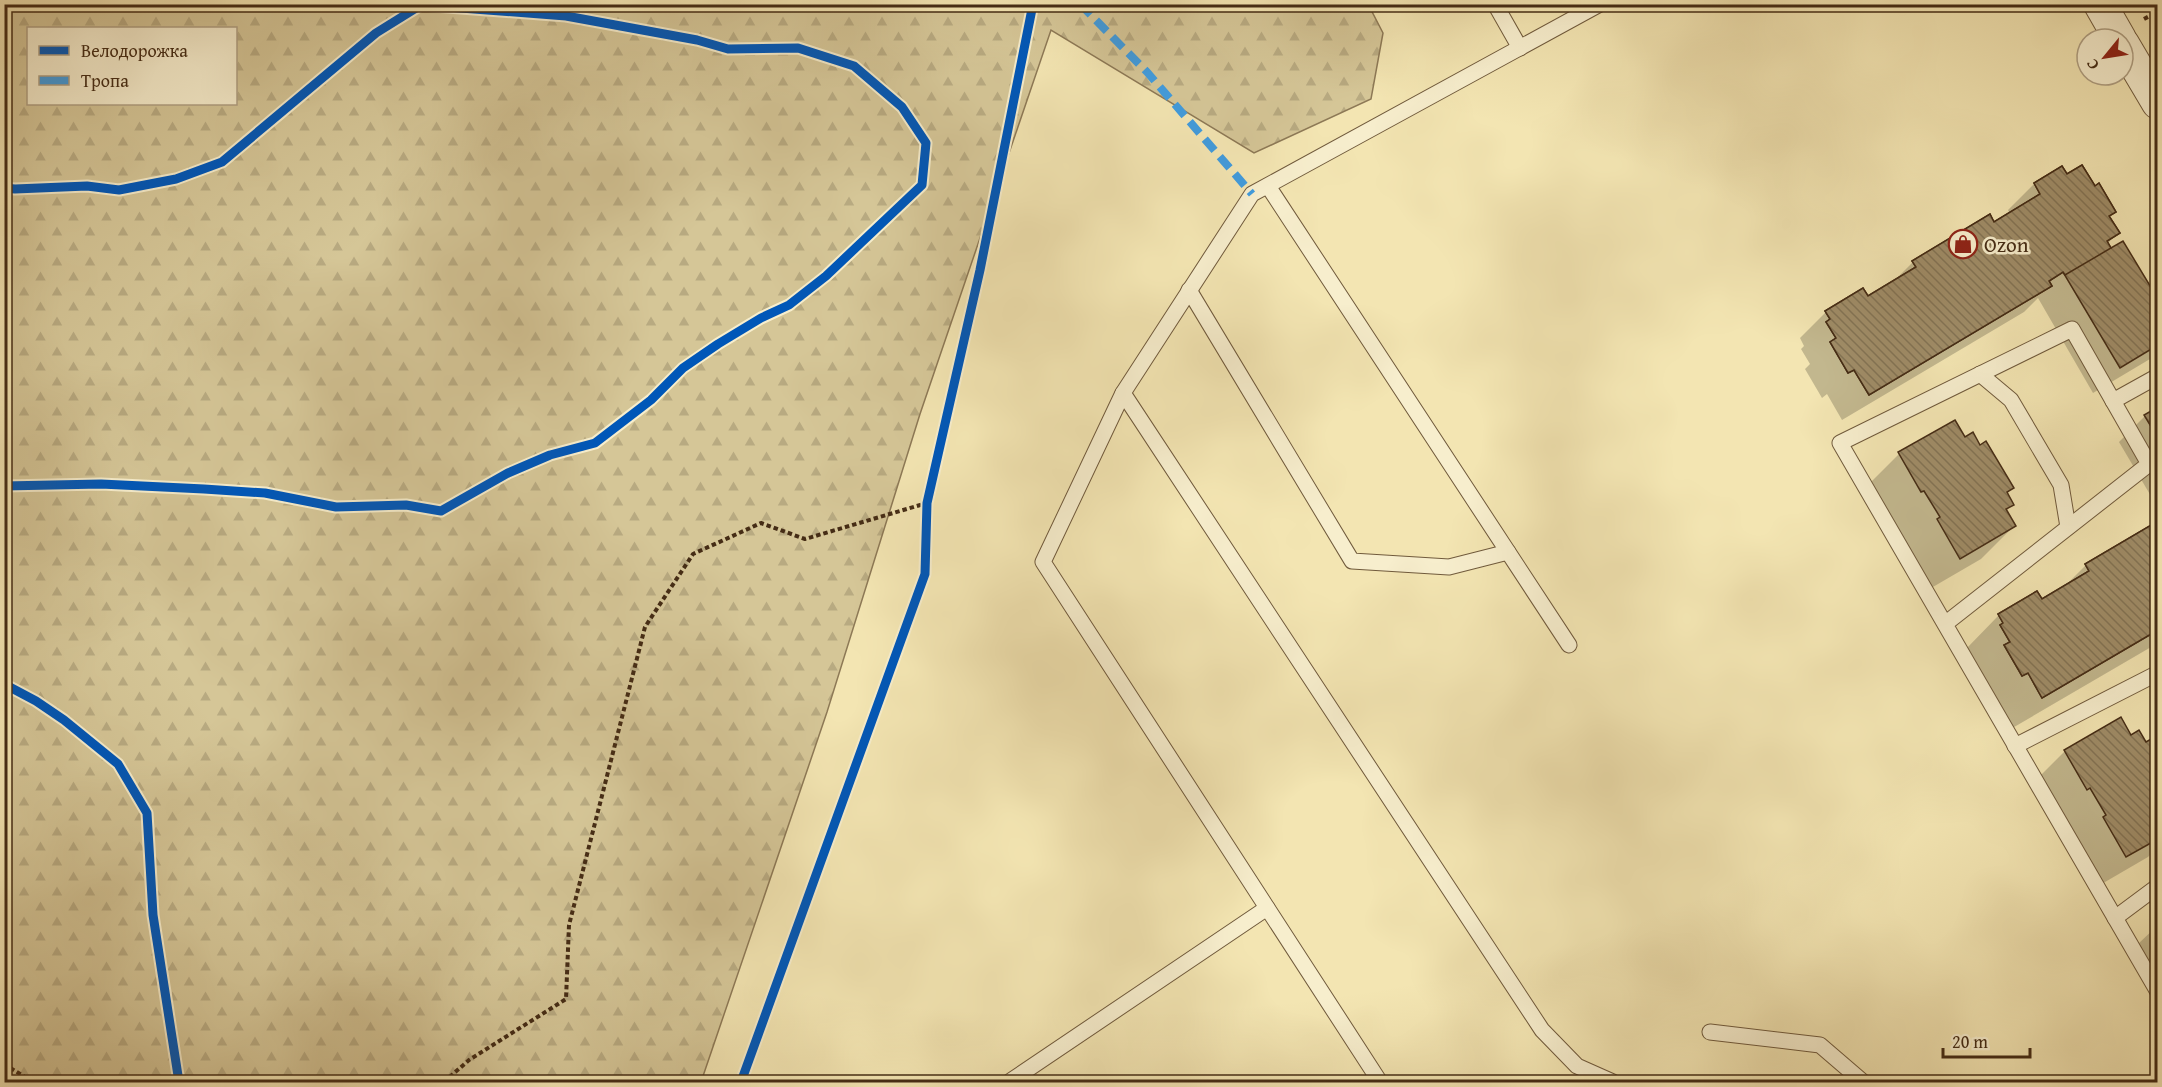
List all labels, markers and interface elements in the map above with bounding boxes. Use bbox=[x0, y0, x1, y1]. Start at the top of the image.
legend bbox=[27, 27, 237, 105]
north arrow bbox=[2075, 27, 2135, 87]
text: Велодорожка bbox=[81, 37, 188, 64]
text: С bbox=[2079, 55, 2105, 74]
text: Тропа bbox=[81, 67, 129, 94]
shop icon: Ozon bbox=[1947, 228, 1979, 260]
place label: Ozon bbox=[1984, 229, 2029, 260]
scale bar bbox=[1943, 1021, 2030, 1059]
text: 20 m bbox=[1952, 1028, 1988, 1055]

